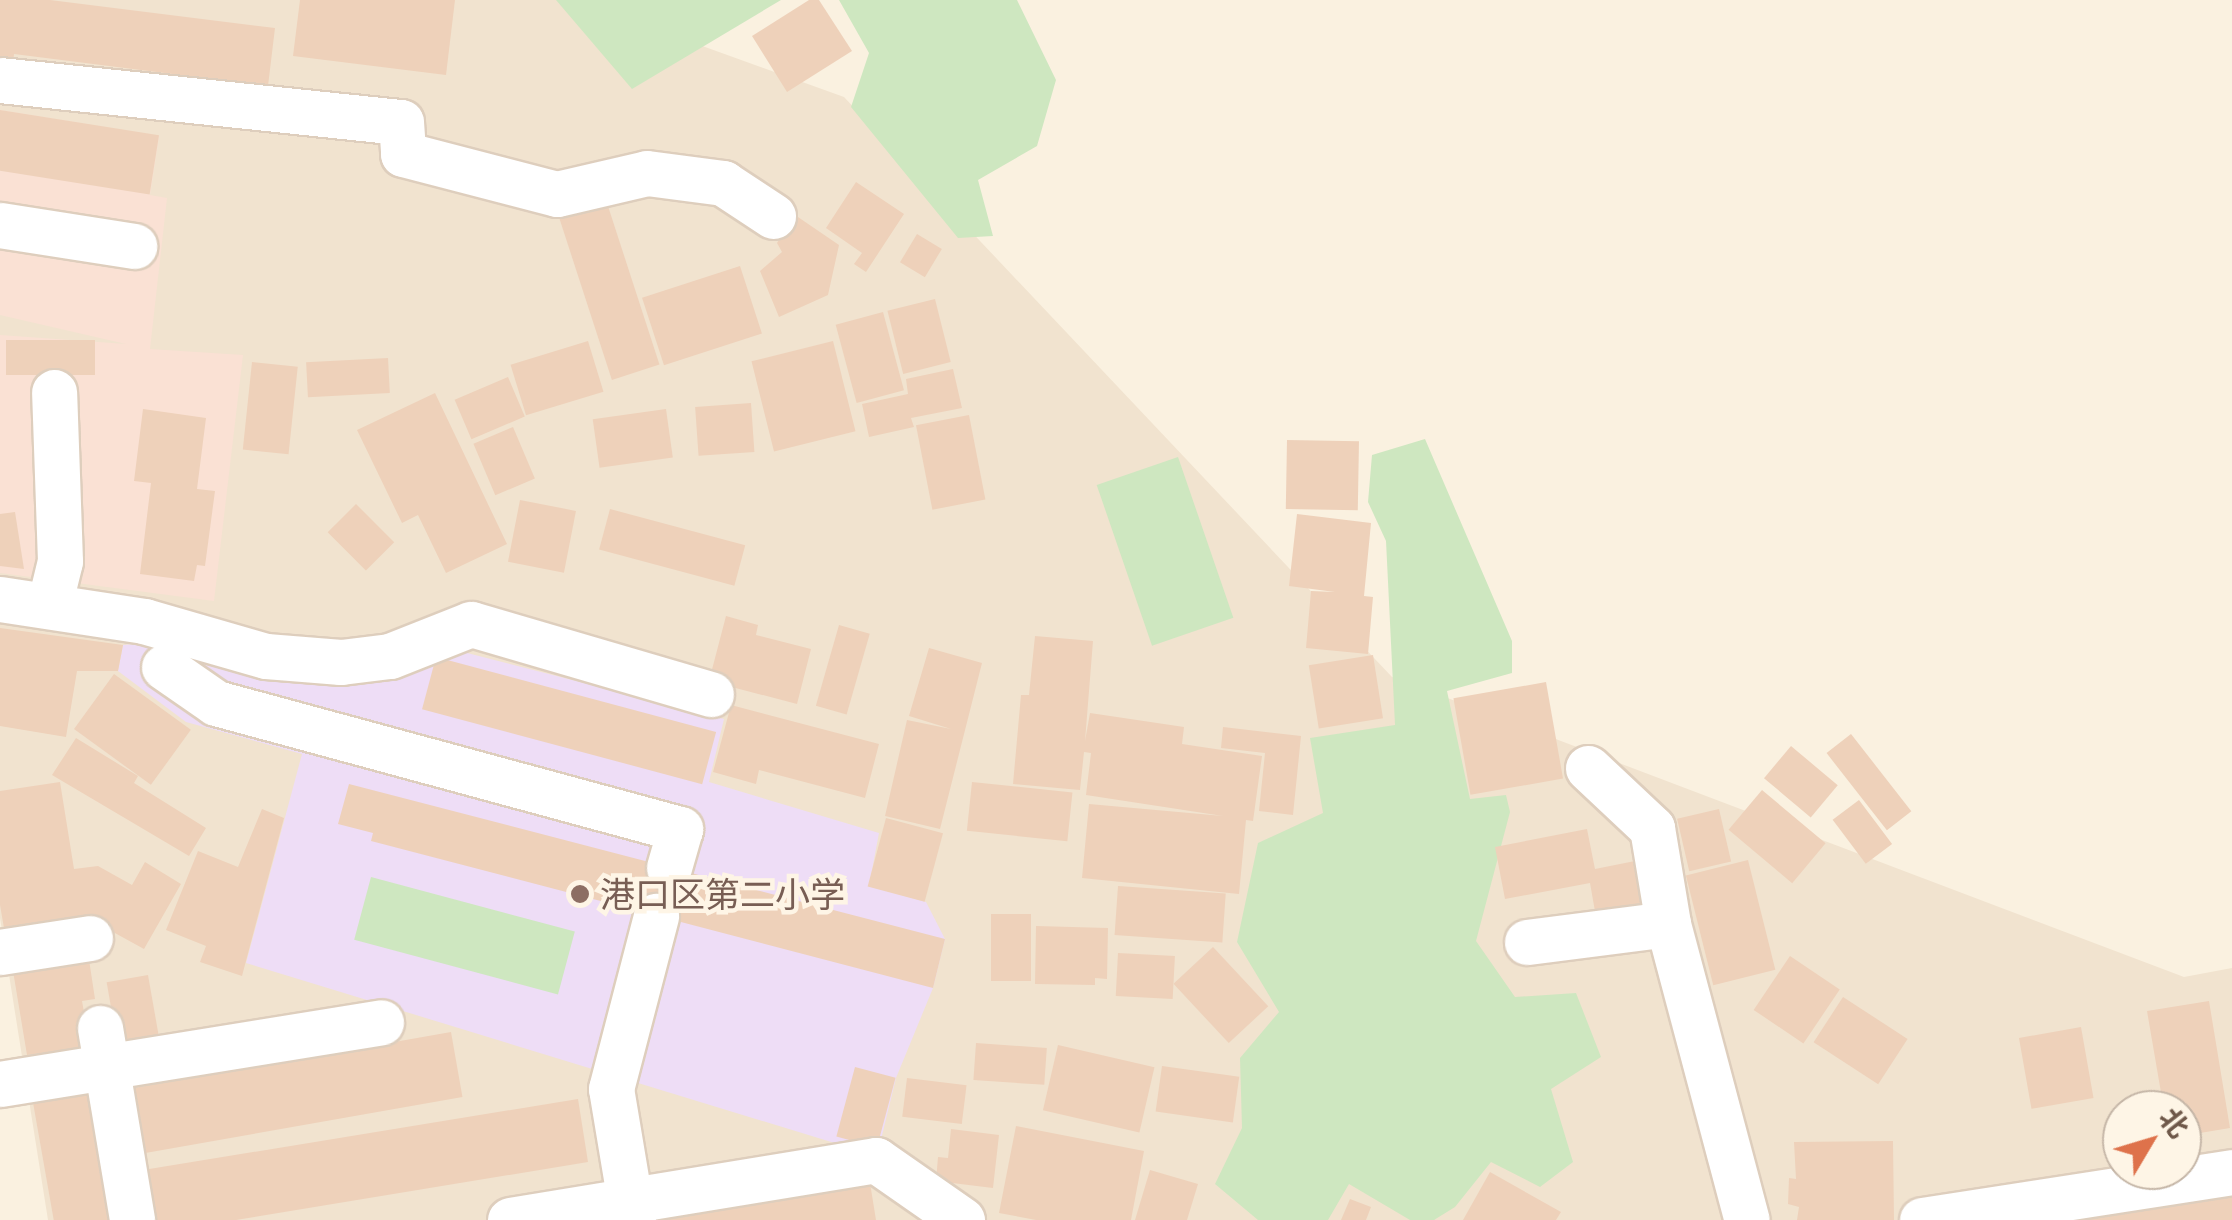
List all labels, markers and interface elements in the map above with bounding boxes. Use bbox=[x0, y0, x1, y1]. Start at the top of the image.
place label: 港口区第二小学 bbox=[600, 873, 845, 915]
marker: 港口区第二小学 bbox=[569, 883, 591, 905]
north arrow bbox=[2102, 1090, 2202, 1190]
text: 北 bbox=[2149, 1098, 2200, 1147]

